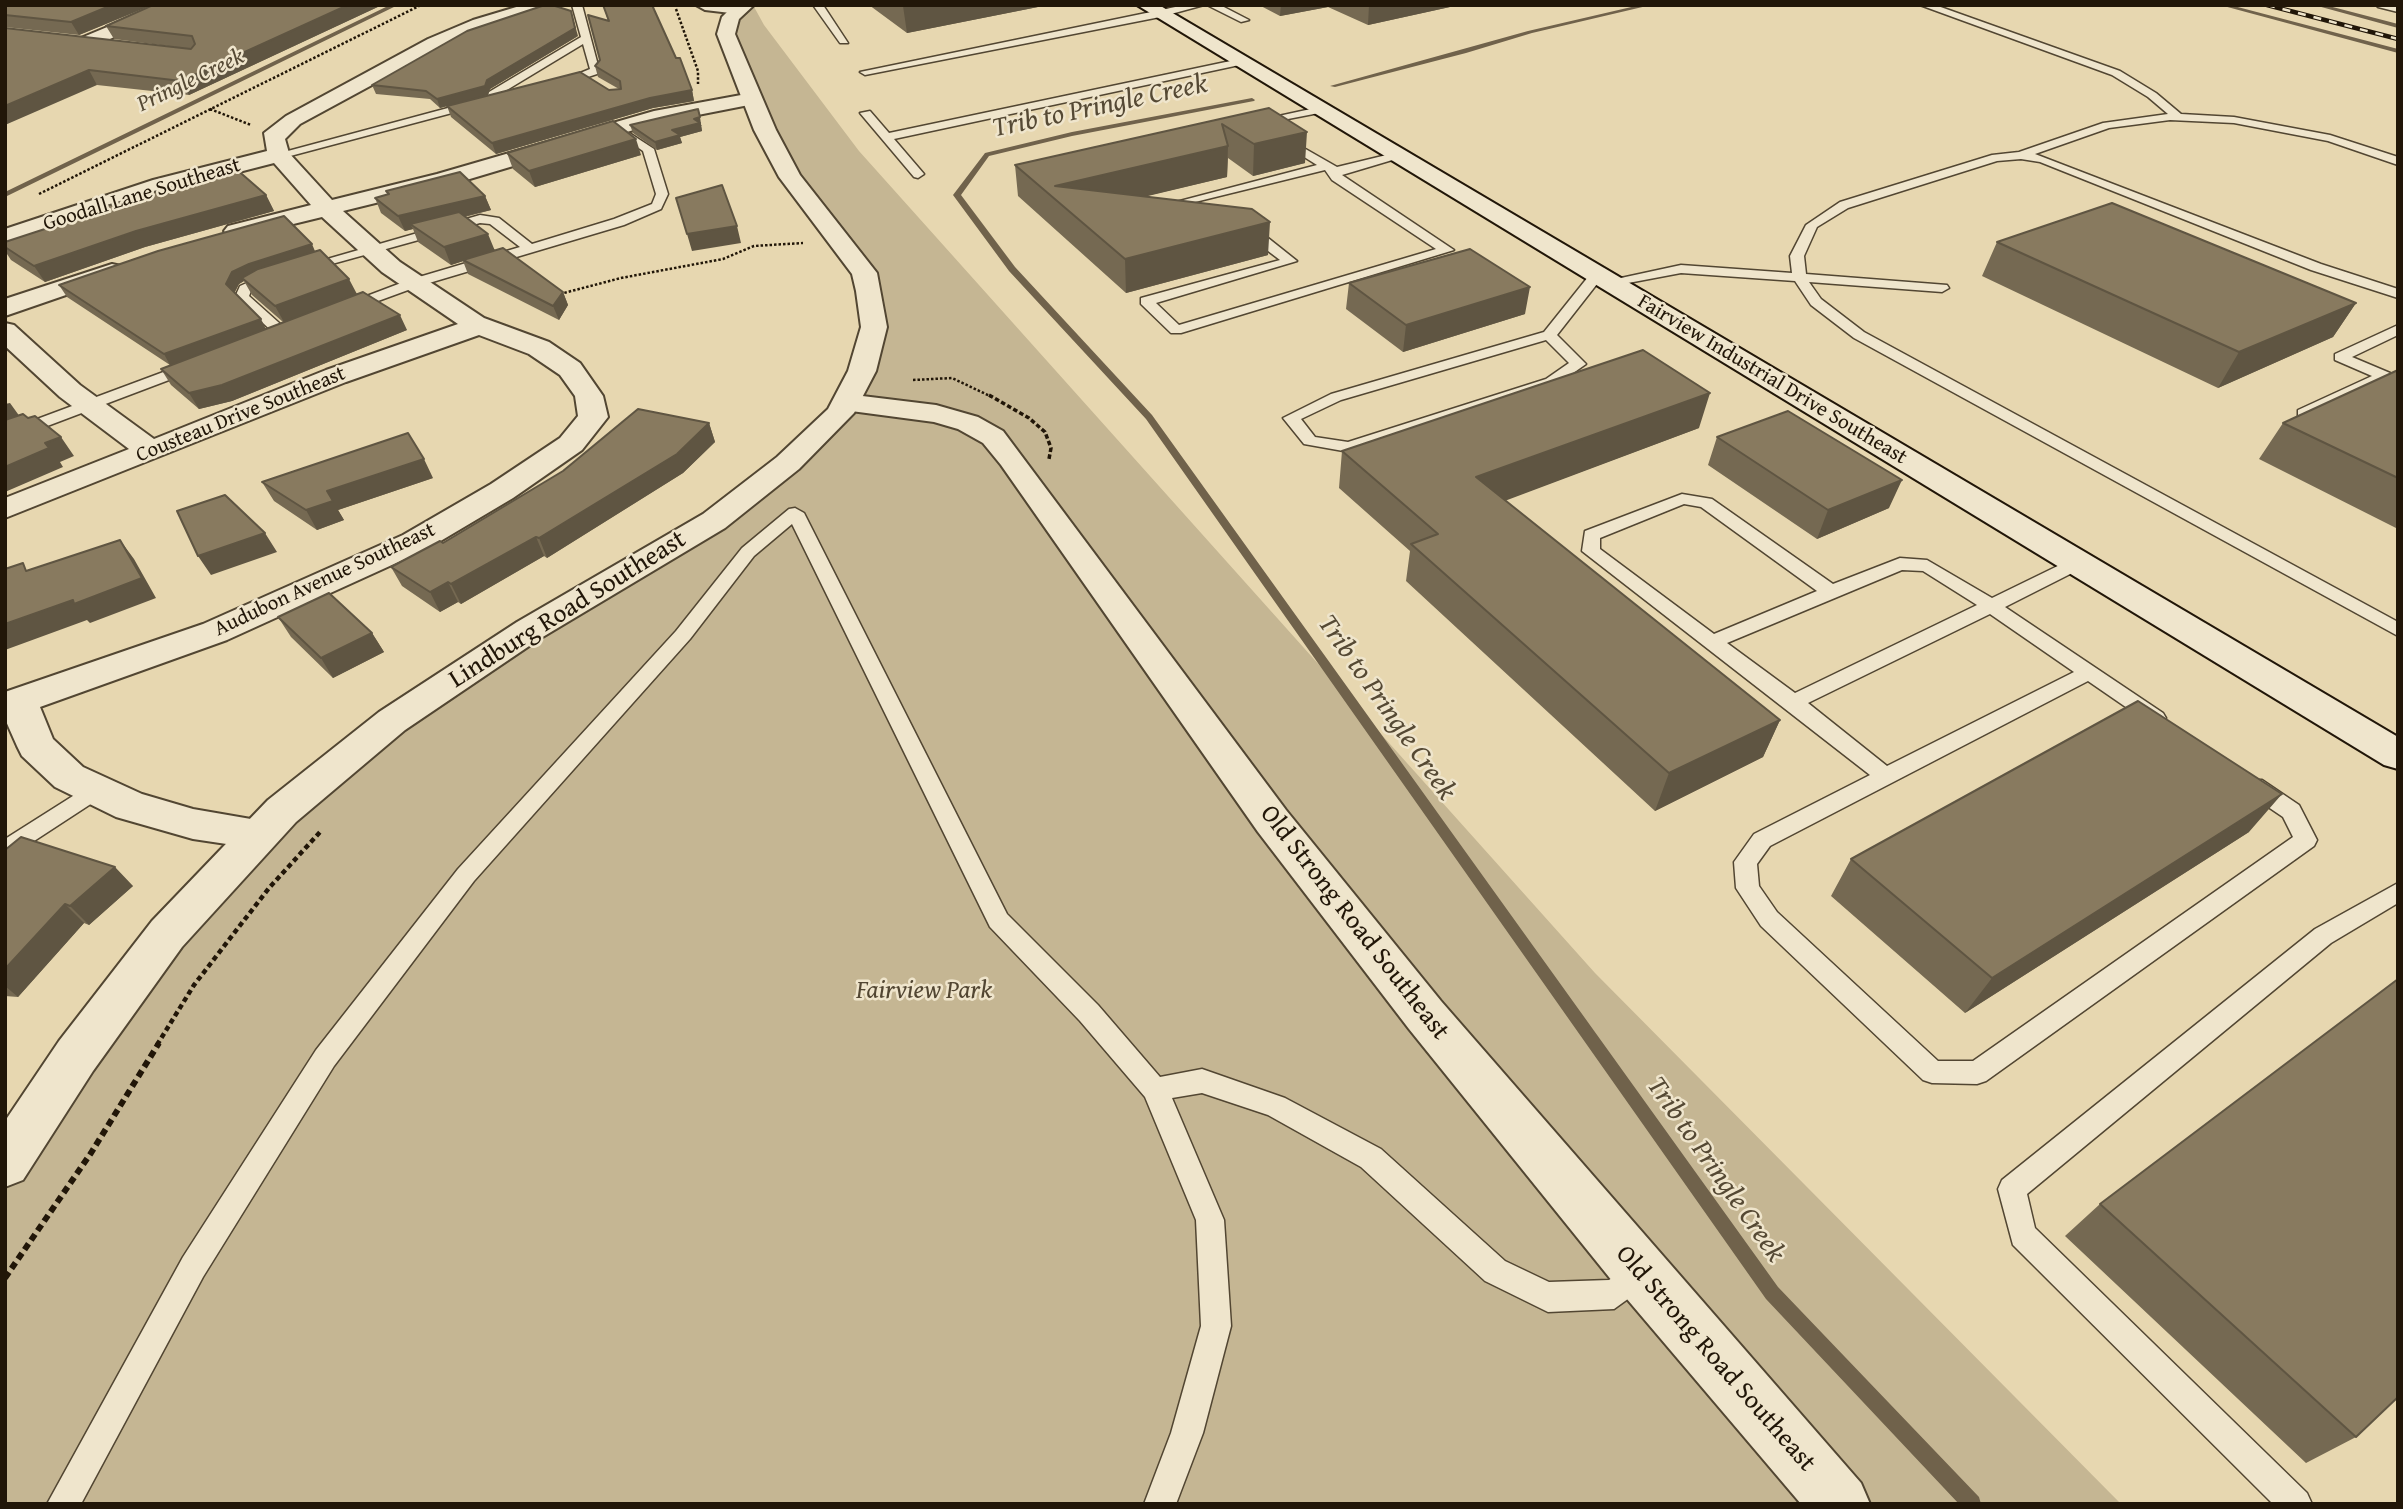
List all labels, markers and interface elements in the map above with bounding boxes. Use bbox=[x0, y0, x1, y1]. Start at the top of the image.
water label: Pringle Creek bbox=[133, 43, 249, 119]
water label: Trib to Pringle Creek bbox=[990, 68, 1210, 146]
street label: Goodall Lane Southeast bbox=[40, 153, 244, 237]
street label: Fairview Industrial Drive Southeast bbox=[1633, 289, 1911, 471]
street label: Cousteau Drive Southeast bbox=[133, 361, 349, 469]
street label: Audubon Avenue Southeast bbox=[211, 518, 439, 642]
street label: Lindburg Road Southeast bbox=[444, 524, 692, 696]
water label: Trib to Pringle Creek bbox=[1310, 609, 1462, 807]
street label: Old Strong Road Southeast bbox=[1253, 799, 1455, 1047]
park label: Fairview Park bbox=[856, 975, 992, 1007]
water label: Trib to Pringle Creek bbox=[1639, 1071, 1791, 1269]
street label: Old Strong Road Southeast bbox=[1608, 1240, 1822, 1478]

